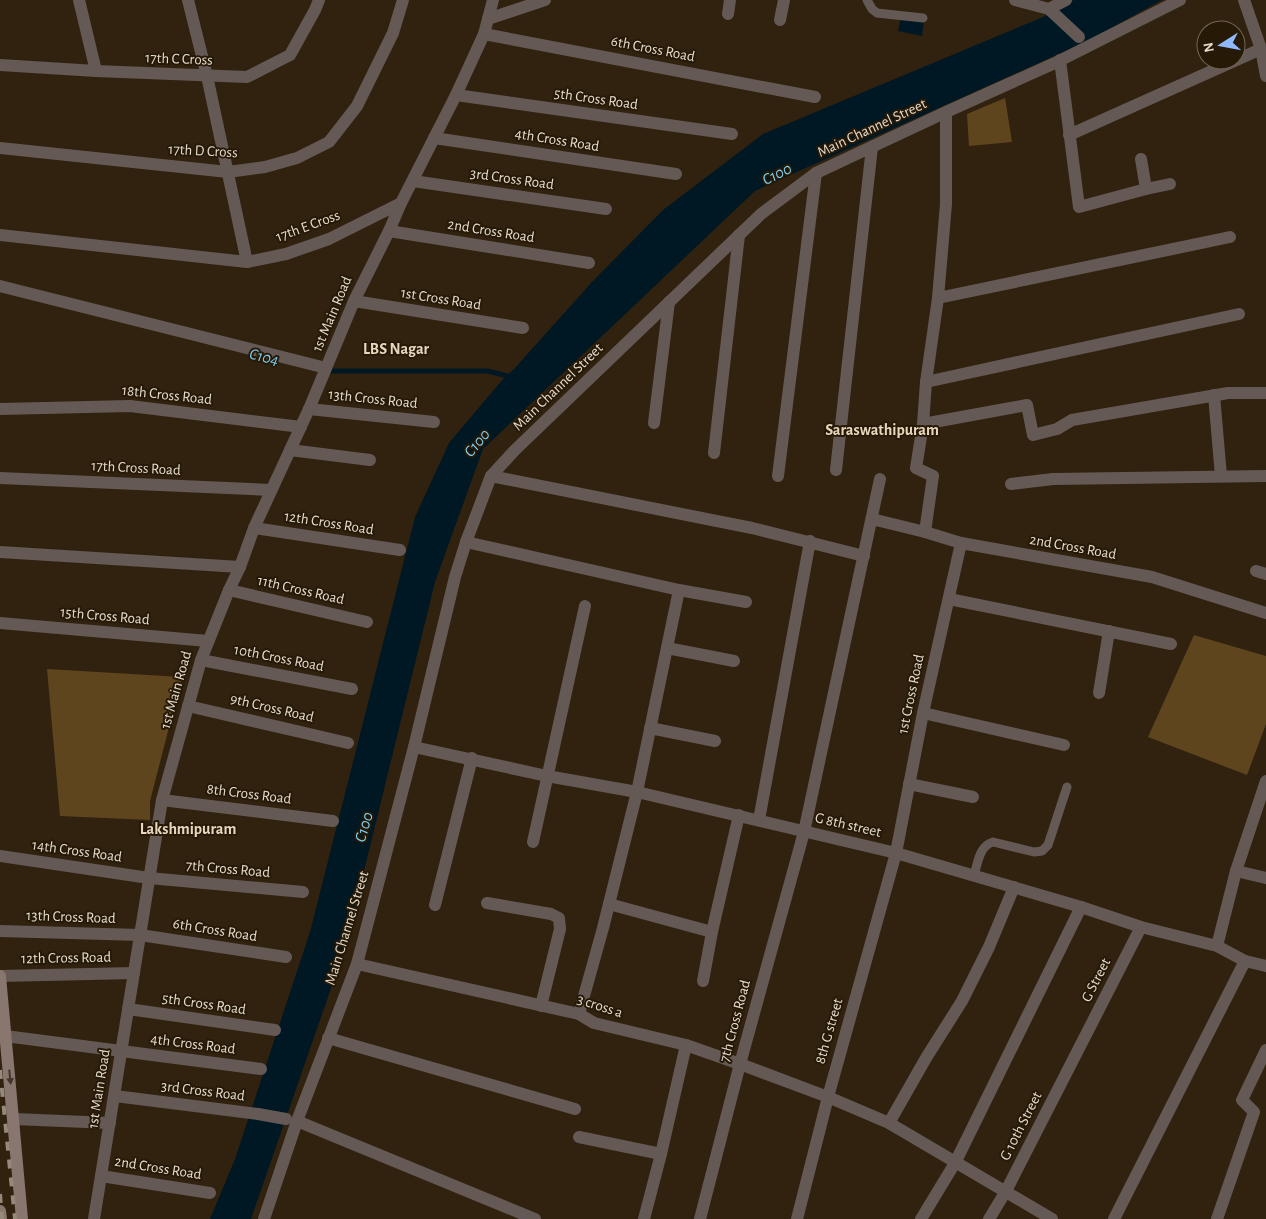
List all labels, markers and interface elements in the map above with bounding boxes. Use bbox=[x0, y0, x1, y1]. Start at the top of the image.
north arrow bbox=[1196, 20, 1246, 70]
street label: 6th Cross Road bbox=[610, 34, 696, 65]
text: N bbox=[1201, 41, 1217, 53]
street label: 17th C Cross bbox=[145, 50, 213, 68]
street label: 5th Cross Road bbox=[553, 86, 639, 112]
street label: Main Channel Street bbox=[815, 96, 929, 160]
street label: 4th Cross Road bbox=[514, 126, 601, 154]
street label: 17th D Cross bbox=[168, 142, 238, 160]
water label: C100 bbox=[760, 160, 794, 188]
street label: 3rd Cross Road bbox=[469, 166, 555, 192]
street label: 17th E Cross bbox=[274, 207, 342, 245]
street label: 2nd Cross Road bbox=[446, 217, 536, 245]
street label: 1st Main Road bbox=[309, 274, 355, 354]
street label: 1st Cross Road bbox=[400, 285, 482, 313]
street label: Main Channel Street bbox=[510, 340, 606, 434]
district label: LBS Nagar bbox=[363, 341, 429, 357]
water label: C104 bbox=[248, 346, 280, 368]
street label: 18th Cross Road bbox=[121, 383, 213, 407]
street label: 13th Cross Road bbox=[328, 387, 419, 411]
district label: Saraswathipuram bbox=[825, 422, 939, 438]
water label: C100 bbox=[461, 426, 493, 460]
street label: 17th Cross Road bbox=[91, 458, 181, 478]
street label: 12th Cross Road bbox=[283, 509, 375, 537]
street label: 2nd Cross Road bbox=[1028, 532, 1118, 562]
street label: 11th Cross Road bbox=[256, 573, 346, 607]
street label: 15th Cross Road bbox=[60, 605, 151, 627]
street label: 10th Cross Road bbox=[233, 642, 325, 674]
street label: 1st Main Road bbox=[158, 649, 194, 731]
street label: 1st Cross Road bbox=[895, 653, 927, 735]
street label: 9th Cross Road bbox=[229, 691, 315, 725]
street label: 8th Cross Road bbox=[206, 781, 292, 807]
water label: C100 bbox=[352, 810, 376, 844]
street label: G 8th street bbox=[813, 810, 883, 840]
district label: Lakshmipuram bbox=[140, 821, 236, 837]
street label: 14th Cross Road bbox=[31, 837, 123, 865]
street label: 7th Cross Road bbox=[185, 858, 271, 880]
street label: Main Channel Street bbox=[322, 869, 372, 987]
street label: 13th Cross Road bbox=[26, 908, 116, 926]
street label: 6th Cross Road bbox=[172, 916, 258, 944]
street label: 12th Cross Road bbox=[21, 950, 111, 966]
street label: G Street bbox=[1079, 956, 1113, 1004]
street label: 7th Cross Road bbox=[717, 978, 753, 1064]
street label: 5th Cross Road bbox=[161, 991, 247, 1017]
street label: 3 cross a bbox=[575, 992, 625, 1020]
street label: 8th G street bbox=[812, 996, 846, 1065]
street label: 4th Cross Road bbox=[150, 1031, 237, 1057]
street label: 1st Main Road bbox=[85, 1048, 113, 1130]
one-way arrow bbox=[6, 1070, 14, 1086]
street label: 3rd Cross Road bbox=[160, 1078, 246, 1104]
street label: G 10th Street bbox=[997, 1089, 1045, 1163]
street label: 2nd Cross Road bbox=[113, 1154, 203, 1182]

